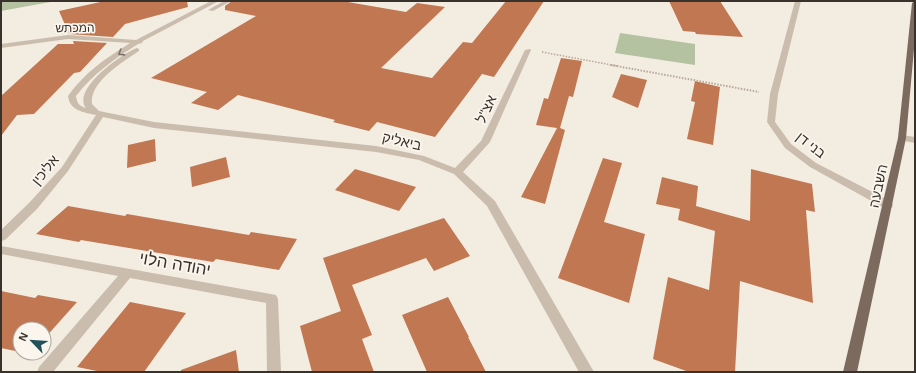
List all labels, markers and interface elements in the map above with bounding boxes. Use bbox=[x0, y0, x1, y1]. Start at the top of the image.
street label: המכתש bbox=[55, 21, 95, 35]
one-way arrow bbox=[118, 48, 125, 56]
street label: אצ"ל bbox=[473, 92, 499, 125]
street label: ביאליק bbox=[381, 129, 423, 153]
street label: בני דן bbox=[793, 129, 829, 161]
street label: אליכין bbox=[28, 152, 62, 188]
street label: השבעה bbox=[866, 163, 890, 209]
street label: יהודה הלוי bbox=[138, 248, 212, 280]
north arrow bbox=[12, 321, 52, 361]
text: N bbox=[16, 331, 30, 343]

